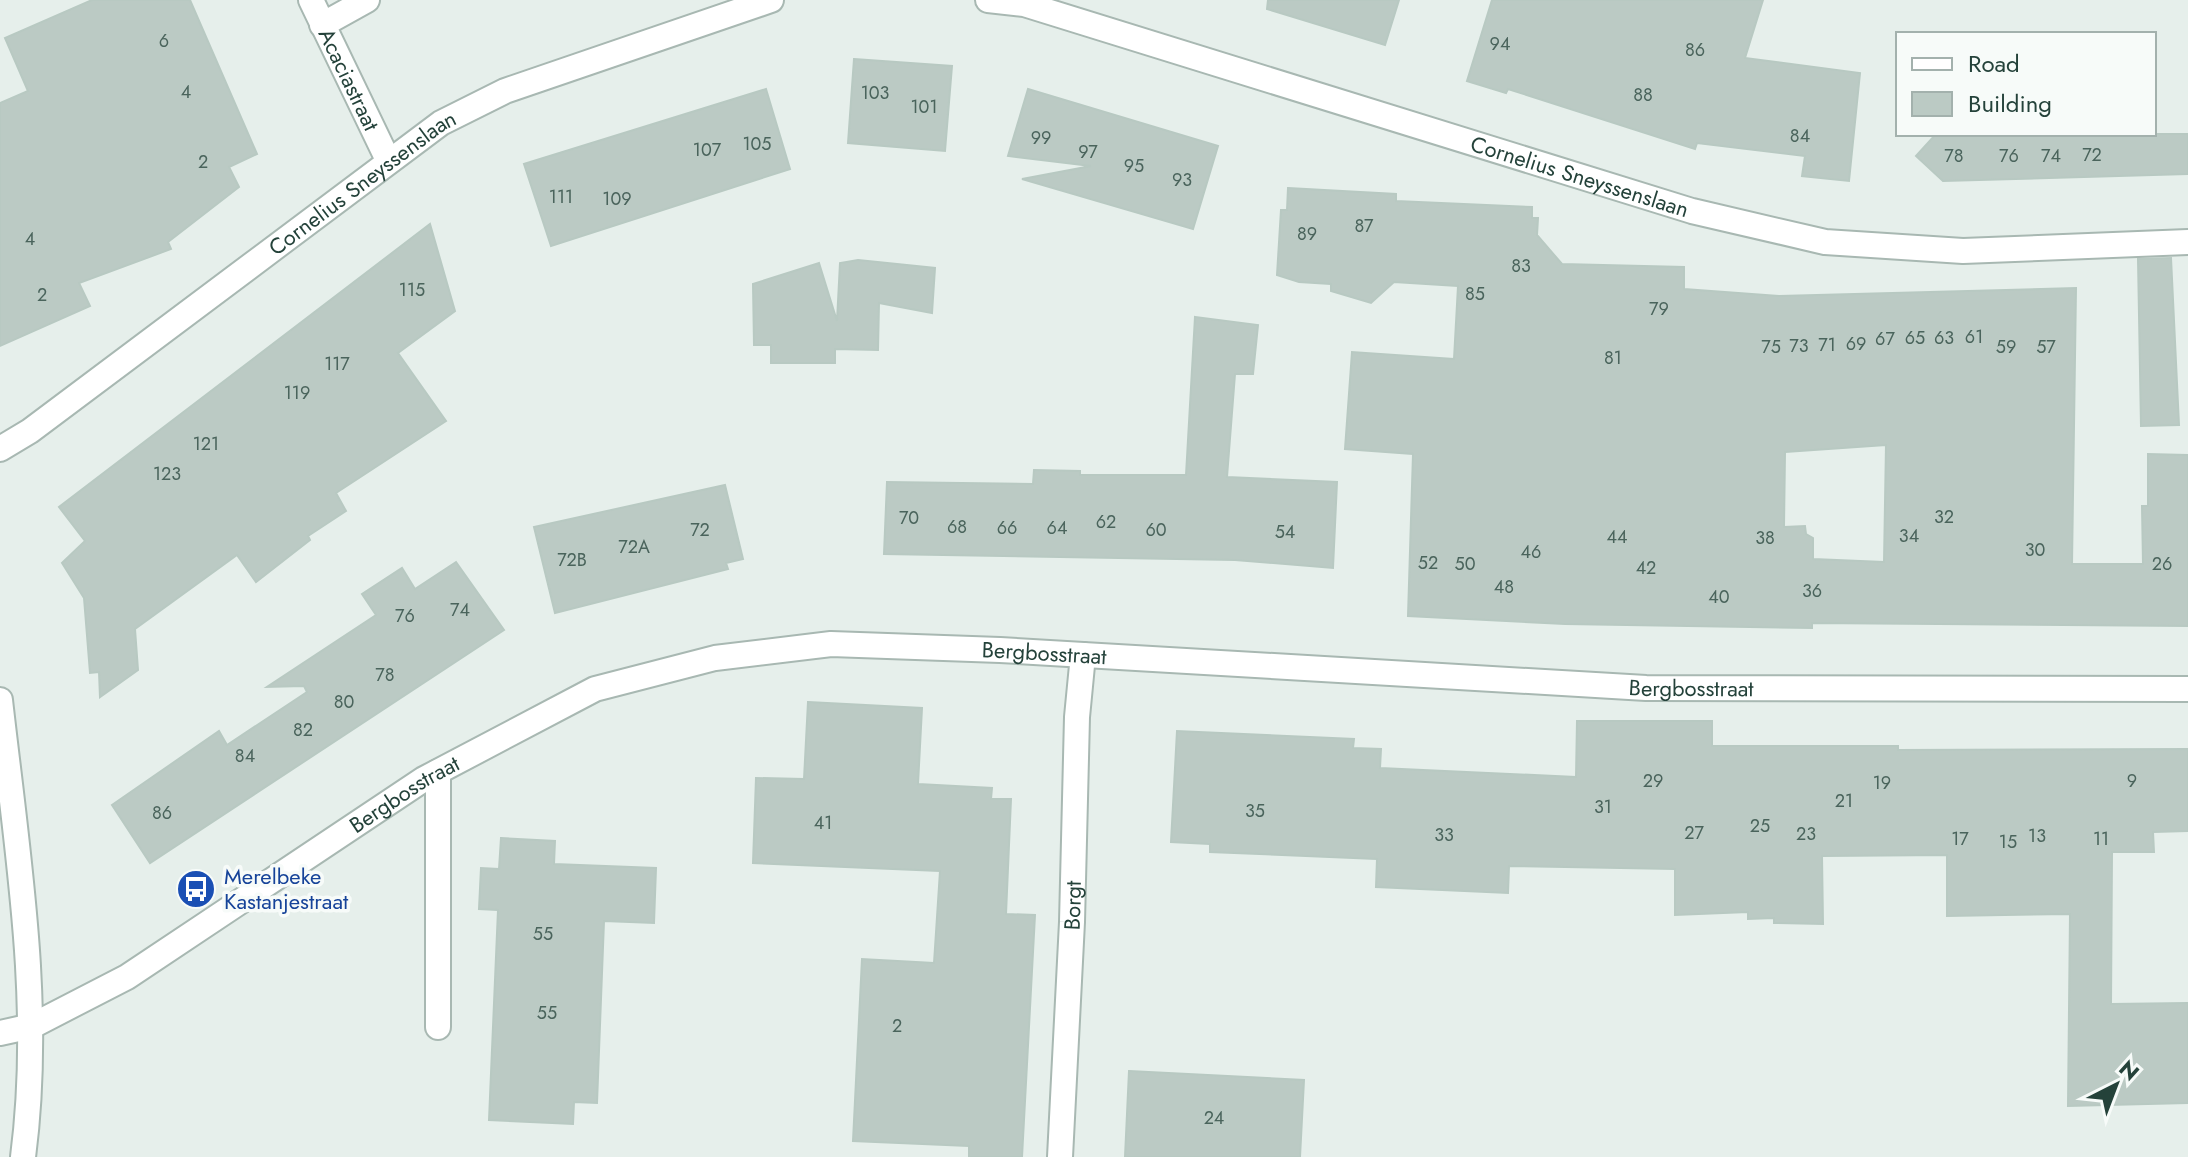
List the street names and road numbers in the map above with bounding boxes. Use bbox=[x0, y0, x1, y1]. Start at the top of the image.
street label: Acaciastraat bbox=[311, 22, 388, 137]
street label: Cornelius Sneyssenslaan bbox=[262, 102, 462, 263]
street label: Cornelius Sneyssenslaan bbox=[1467, 127, 1693, 225]
street label: Bergbosstraat bbox=[981, 633, 1108, 672]
street label: Bergbosstraat bbox=[1628, 671, 1754, 704]
street label: Bergbosstraat bbox=[343, 747, 466, 841]
street label: Borgt bbox=[1056, 880, 1089, 931]

